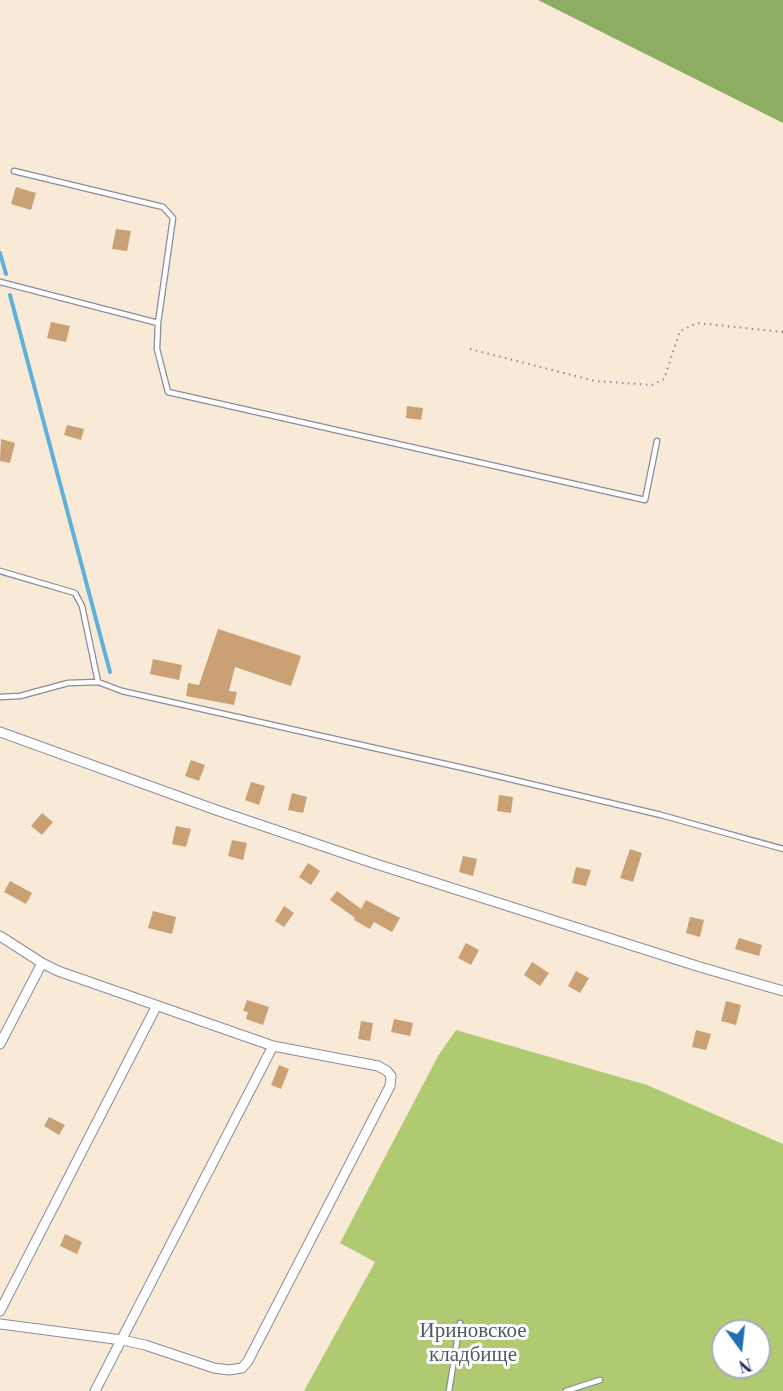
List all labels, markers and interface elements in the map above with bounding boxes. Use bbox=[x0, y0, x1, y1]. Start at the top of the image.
park label: Ириновское кладбище bbox=[420, 1319, 526, 1369]
north arrow bbox=[711, 1319, 771, 1379]
text: N bbox=[736, 1353, 754, 1376]

